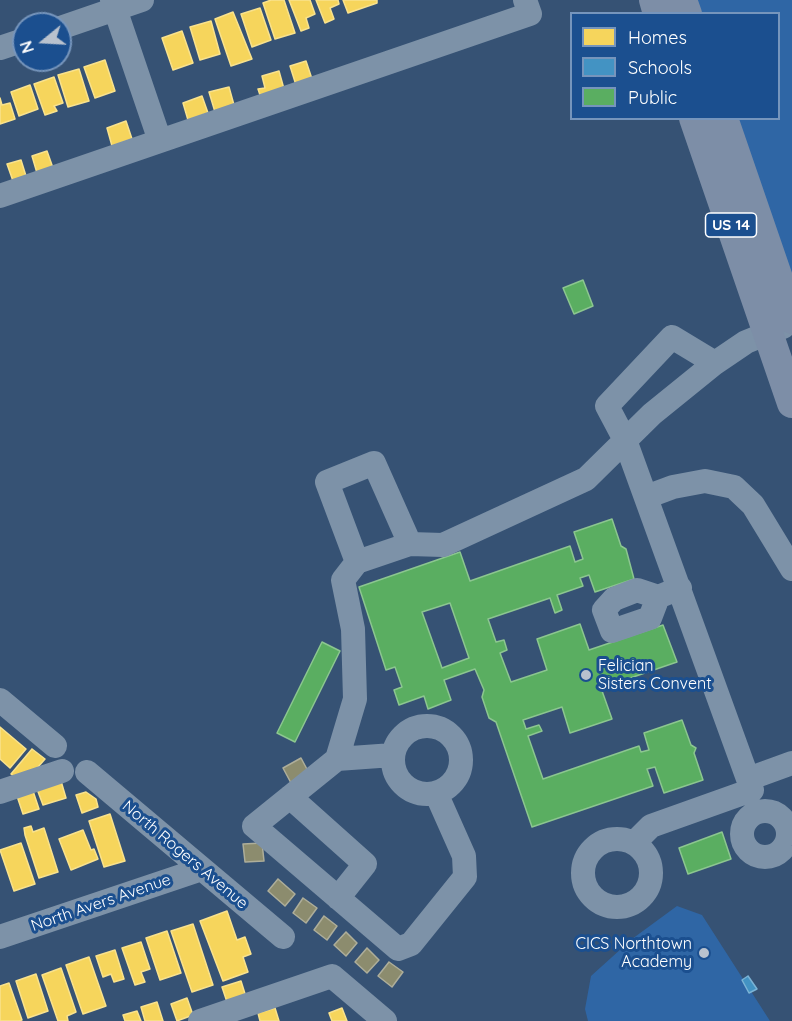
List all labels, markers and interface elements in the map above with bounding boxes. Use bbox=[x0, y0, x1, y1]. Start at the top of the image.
north arrow bbox=[12, 12, 72, 72]
legend bbox=[570, 12, 780, 120]
text: Homes bbox=[628, 26, 687, 49]
text: N bbox=[15, 38, 38, 56]
text: Schools bbox=[628, 56, 692, 79]
text: Public bbox=[628, 86, 677, 109]
road number: US 14 bbox=[706, 213, 756, 237]
place label: Felician Sisters Convent bbox=[598, 656, 712, 694]
marker: Felician Sisters Convent bbox=[579, 668, 593, 682]
street label: North Rogers Avenue bbox=[118, 797, 252, 913]
street label: North Avers Avenue bbox=[29, 870, 173, 936]
place label: CICS Northtown Academy bbox=[575, 934, 692, 972]
marker: CICS Northtown Academy bbox=[697, 946, 711, 960]

